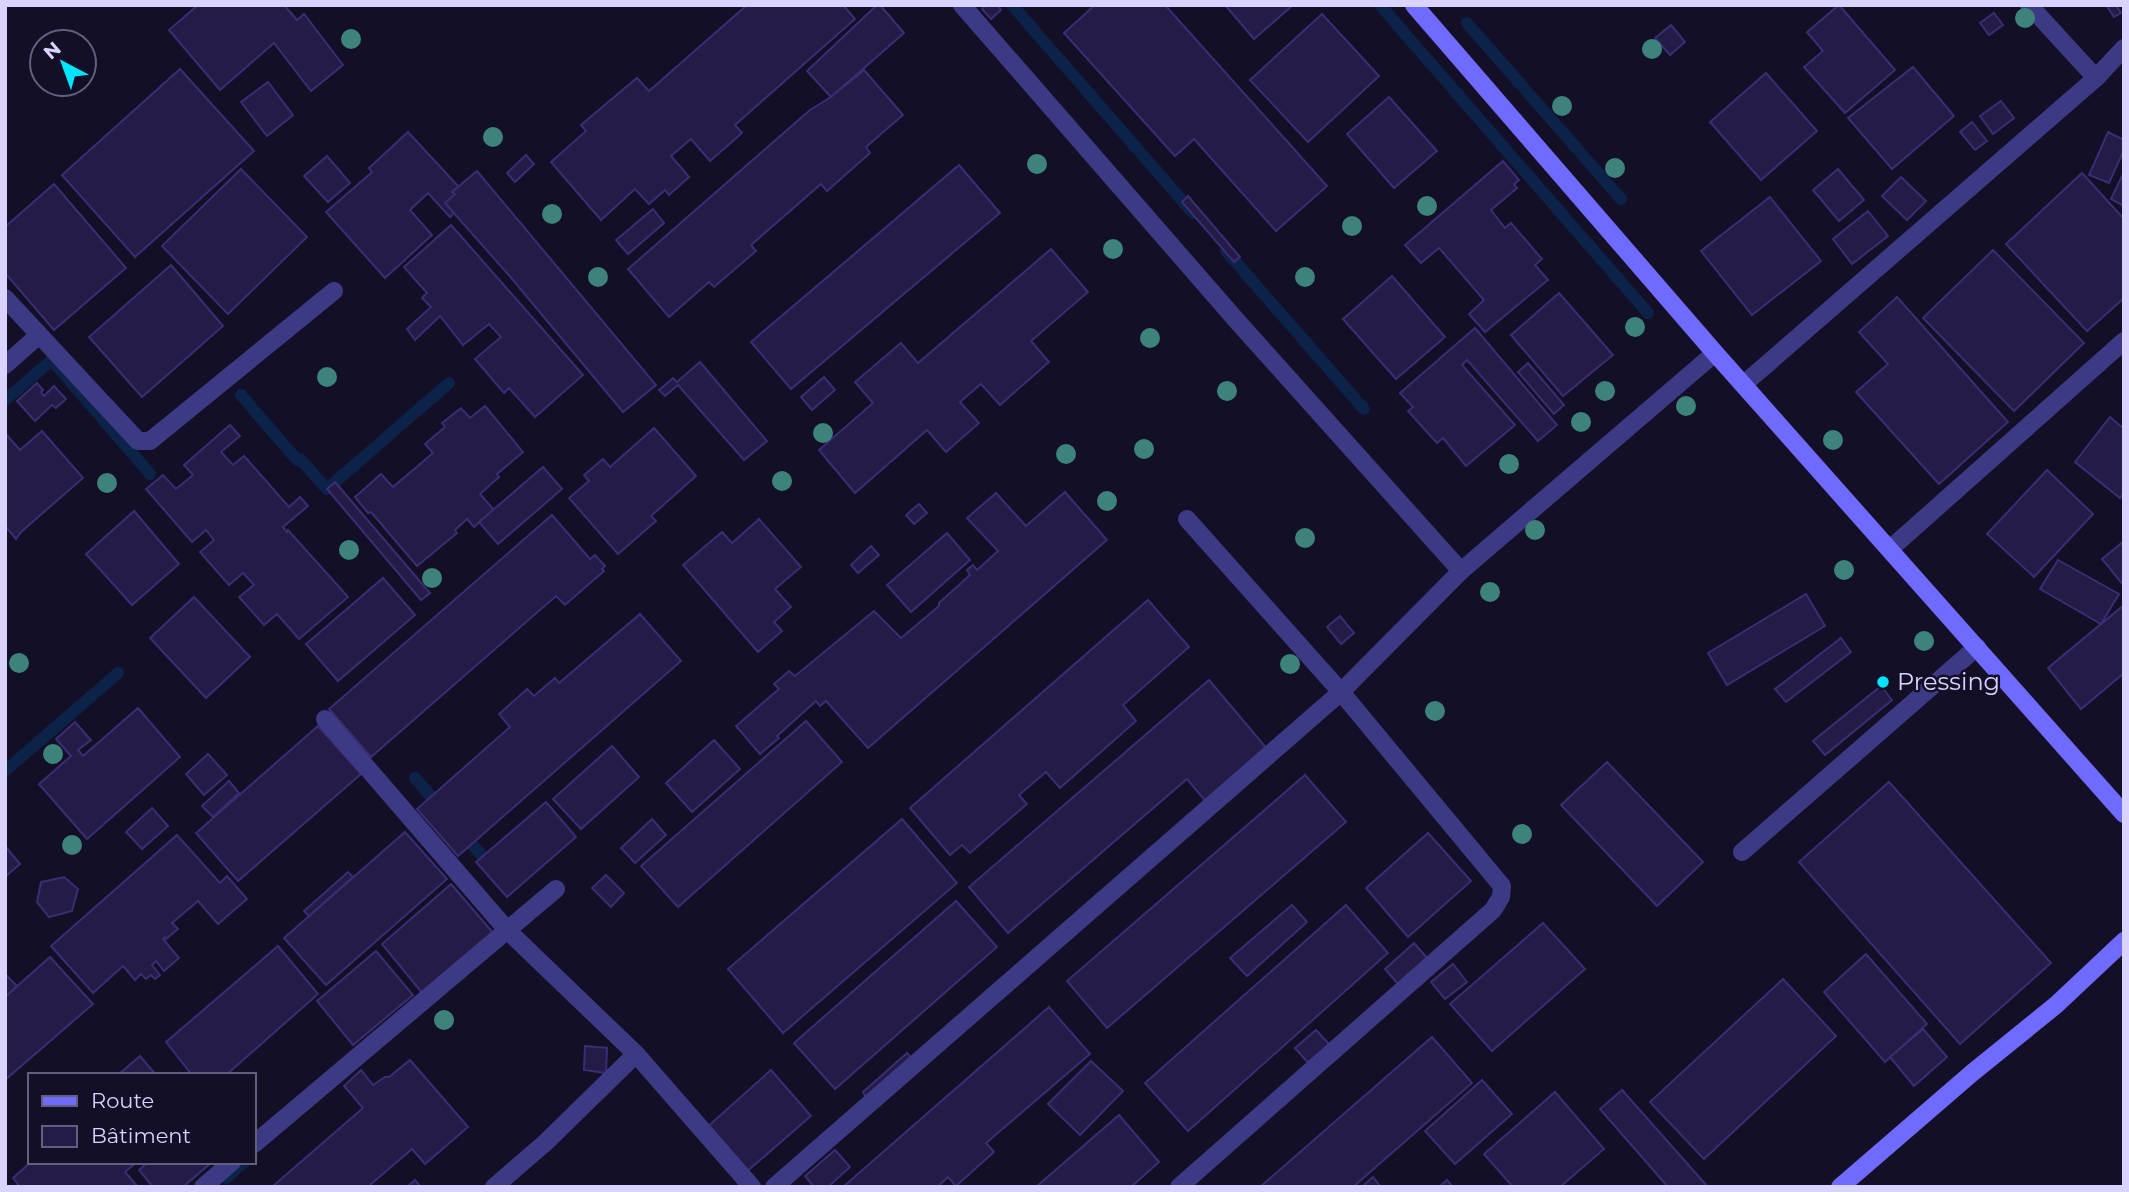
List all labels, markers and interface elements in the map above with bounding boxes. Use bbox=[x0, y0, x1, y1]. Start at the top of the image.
north arrow bbox=[28, 28, 98, 98]
text: N bbox=[39, 37, 66, 64]
place label: Pressing bbox=[1897, 667, 2000, 696]
marker: Pressing bbox=[1875, 674, 1891, 690]
legend bbox=[28, 1073, 256, 1164]
text: Route bbox=[91, 1088, 154, 1113]
text: Bâtiment bbox=[91, 1123, 191, 1148]

